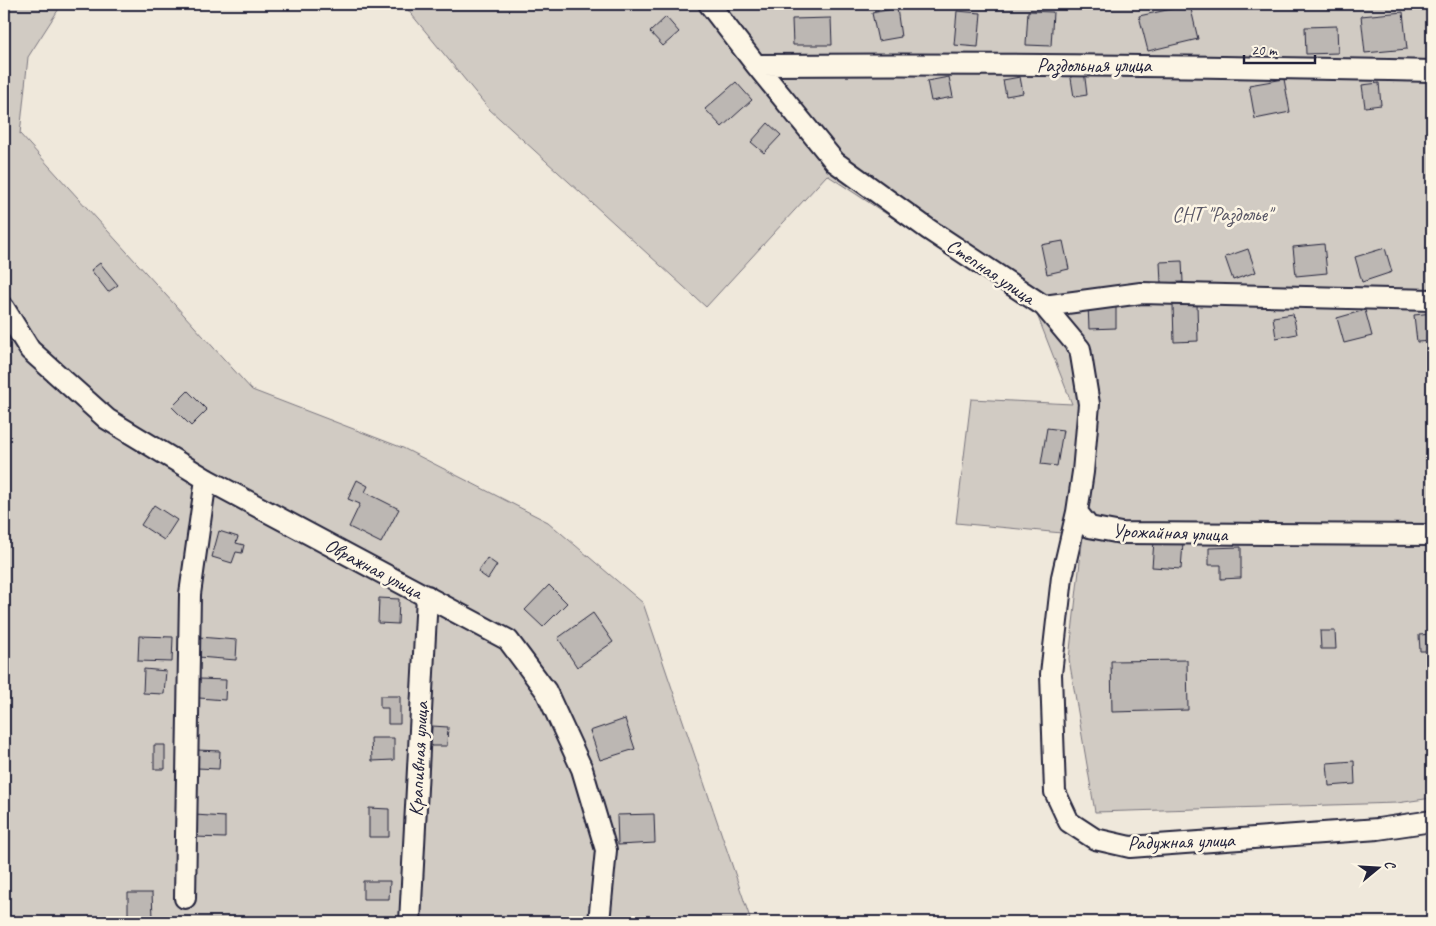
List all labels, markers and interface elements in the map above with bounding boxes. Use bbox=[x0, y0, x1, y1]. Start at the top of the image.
scale bar bbox=[1244, 32, 1315, 64]
text: 20 m bbox=[1251, 41, 1278, 60]
street label: Раздольная улица bbox=[1037, 53, 1152, 79]
park label: СНТ "Раздолье" bbox=[1172, 202, 1276, 228]
street label: Степная улица bbox=[942, 233, 1041, 311]
street label: Урожайная улица bbox=[1112, 518, 1230, 547]
street label: Овражная улица bbox=[321, 532, 428, 605]
street label: Крапивная улица bbox=[403, 700, 434, 817]
street label: Радужная улица bbox=[1127, 827, 1236, 856]
north arrow bbox=[1354, 844, 1404, 894]
text: С bbox=[1381, 858, 1400, 872]

